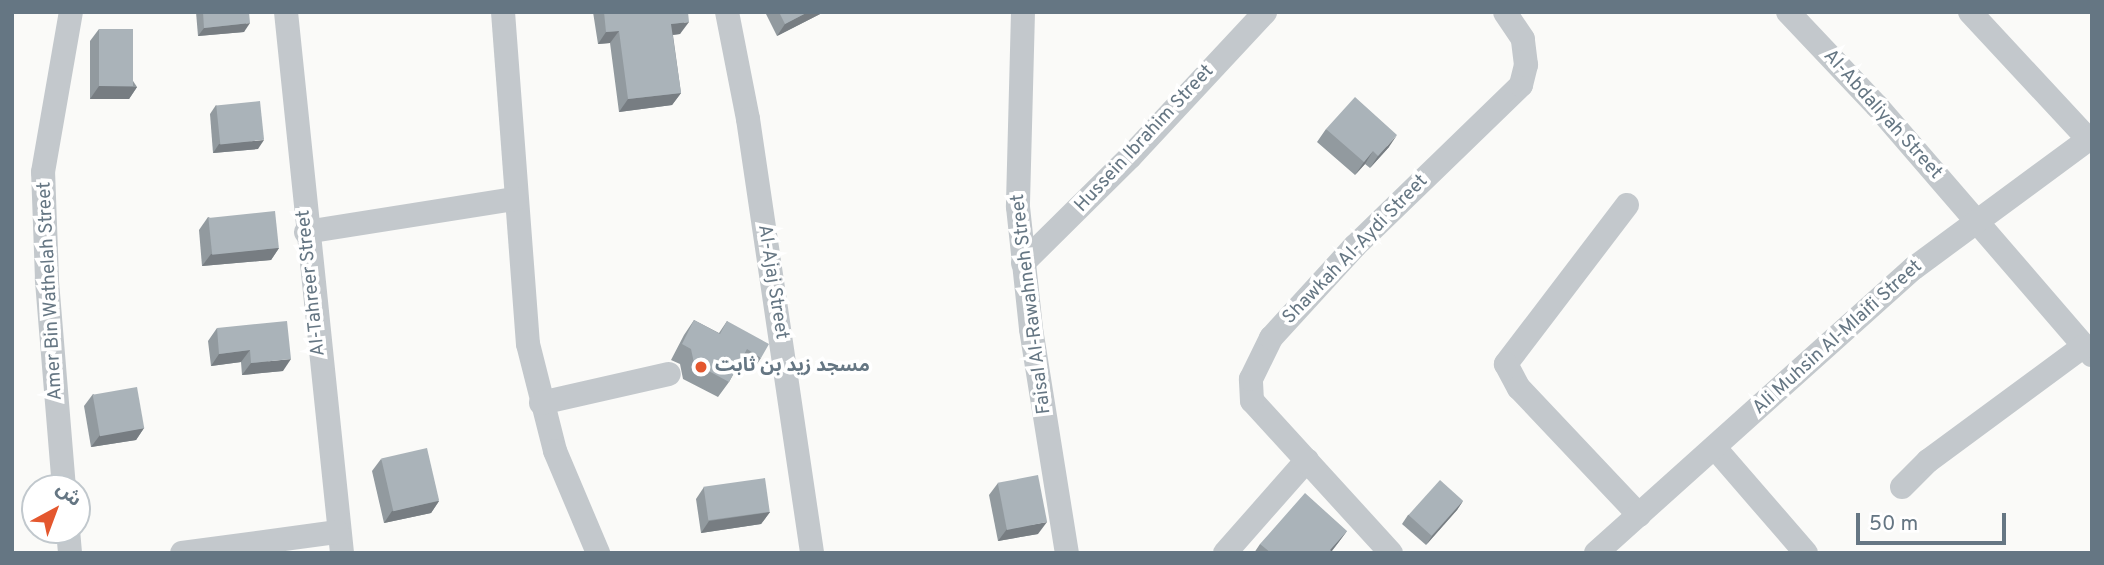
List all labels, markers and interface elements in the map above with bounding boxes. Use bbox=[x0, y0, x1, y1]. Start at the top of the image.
street label: Al-Abdaliyah Street bbox=[1818, 45, 1946, 185]
street label: Hussein Ibrahim Street bbox=[1071, 61, 1219, 217]
street label: Shawkah Al-Aydi Street bbox=[1278, 170, 1434, 330]
street label: Amer Bin Wathelah Street bbox=[34, 181, 68, 401]
street label: Faisal Al-Rawahneh Street bbox=[1007, 192, 1057, 416]
street label: Al-Tahreer Street bbox=[293, 209, 331, 357]
street label: Al-Ajaj Street bbox=[752, 223, 792, 341]
street label: Ali Muhsin Al-Mlaifi Street bbox=[1748, 256, 1928, 420]
place label: مسجد زيد بن ثابت bbox=[715, 356, 870, 378]
marker: مسجد زيد بن ثابت bbox=[693, 359, 709, 375]
north arrow bbox=[21, 474, 91, 544]
text: ش bbox=[51, 477, 86, 512]
scale bar bbox=[1859, 498, 2010, 542]
text: 50 m bbox=[1869, 511, 1918, 538]

